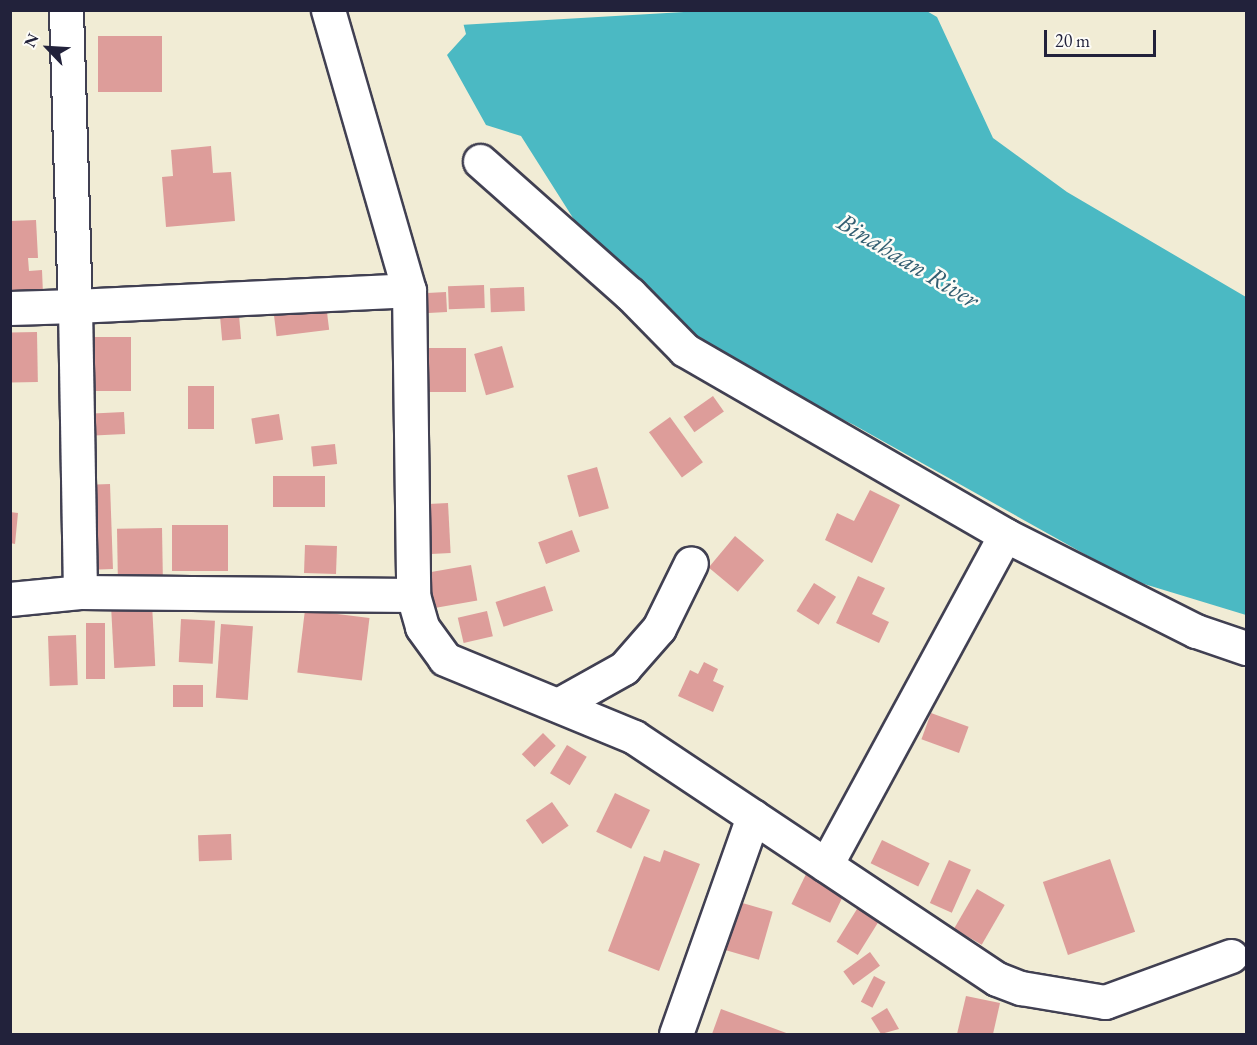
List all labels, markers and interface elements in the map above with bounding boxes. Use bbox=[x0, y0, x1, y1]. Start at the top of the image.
north arrow bbox=[18, 18, 78, 78]
scale bar bbox=[1047, 18, 1160, 56]
text: 20 m bbox=[1055, 29, 1090, 52]
text: N bbox=[19, 30, 43, 50]
water label: Binahaan River bbox=[832, 207, 984, 315]

